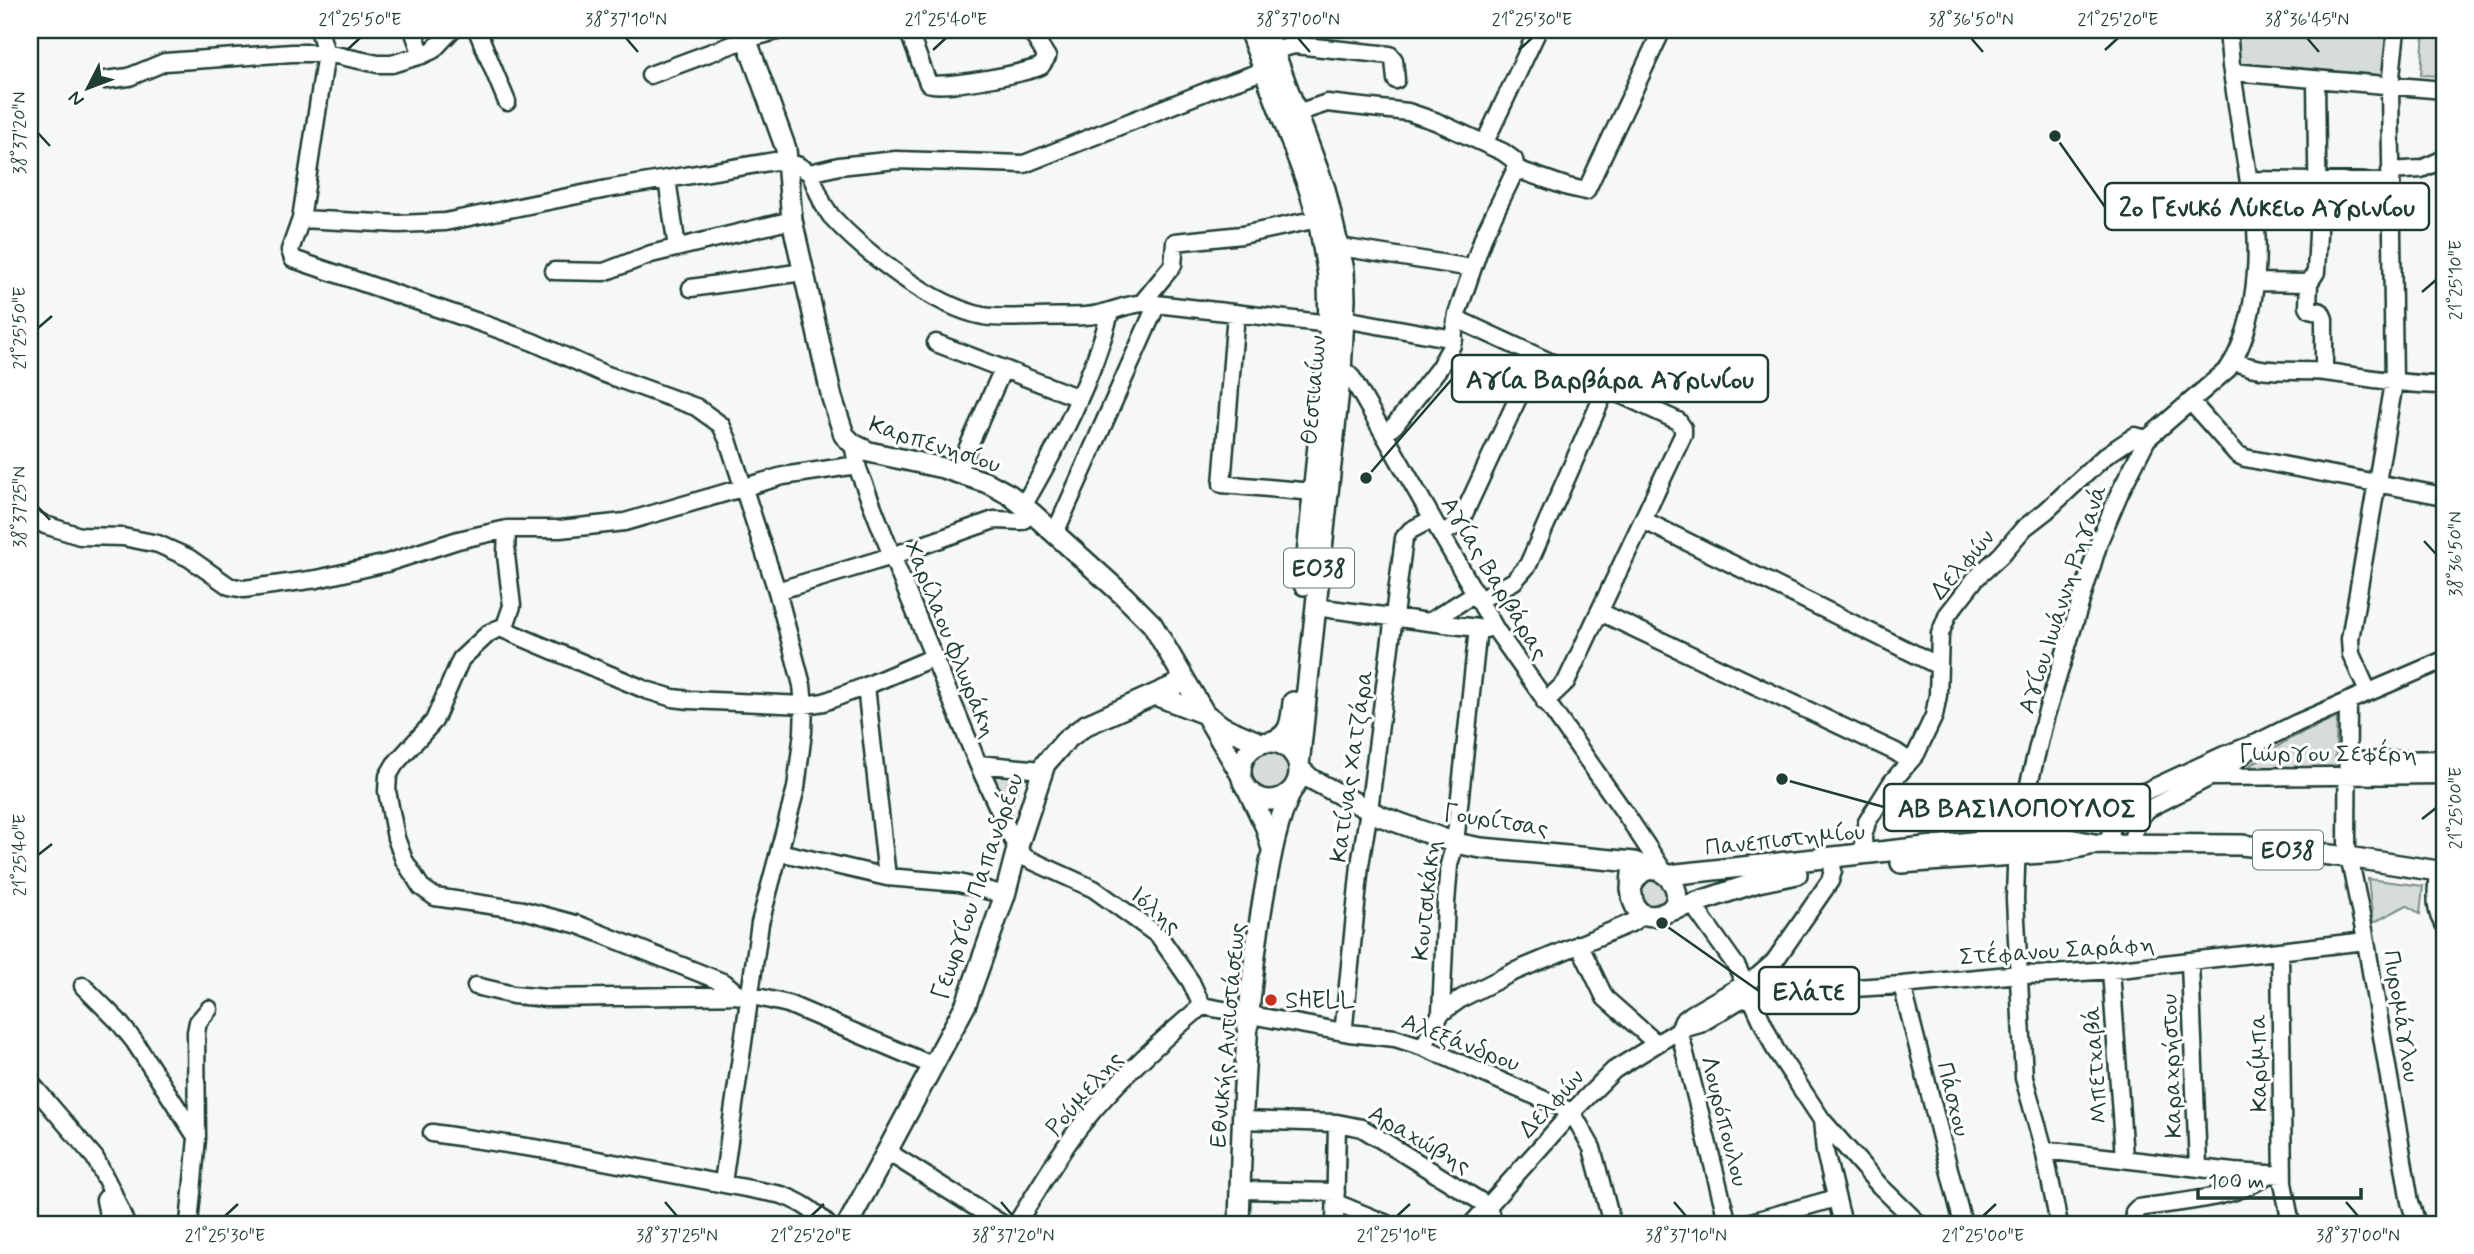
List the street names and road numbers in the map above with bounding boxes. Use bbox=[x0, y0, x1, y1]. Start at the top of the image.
street label: Θεστιαίων bbox=[1294, 334, 1335, 446]
street label: Καρπενησίου bbox=[865, 410, 1005, 481]
street label: Αγίου Ιωάννη Ρηγανά bbox=[2012, 481, 2115, 718]
street label: Αγίας Βαρβάρας bbox=[1433, 491, 1555, 666]
street label: Δελφών bbox=[1924, 523, 2002, 607]
street label: Χαρίλαου Φλωράκη bbox=[896, 536, 1003, 743]
road number: ΕΟ38 bbox=[1284, 548, 1354, 588]
street label: Κατίνας Χατζάρα bbox=[1324, 668, 1381, 865]
street label: Γιώργου Σεφέρη bbox=[2239, 738, 2417, 770]
street label: Γεωργίου Παπανδρέου bbox=[924, 769, 1032, 1004]
street label: Γουρίτσας bbox=[1441, 798, 1551, 845]
street label: Πανεπιστημίου bbox=[1703, 817, 1867, 864]
road number: ΕΟ38 bbox=[2253, 830, 2323, 870]
street label: Κουτσικάκη bbox=[1406, 838, 1449, 962]
street label: Ιόλης bbox=[1123, 880, 1187, 942]
street label: Εθνικής Αντιστάσεως bbox=[1203, 921, 1254, 1149]
street label: Στέφανου Σαράφη bbox=[1958, 928, 2156, 974]
street label: Πυρομάγλου bbox=[2375, 948, 2426, 1085]
street label: Καραχρήστου bbox=[2154, 993, 2191, 1139]
street label: Μπετχαβά bbox=[2077, 1005, 2116, 1125]
street label: Αλεξάνδρου bbox=[1397, 1007, 1524, 1080]
street label: Καρίμπα bbox=[2243, 1014, 2276, 1112]
street label: Ρούμελης bbox=[1040, 1045, 1131, 1143]
street label: Λουρόπουλου bbox=[1692, 1053, 1755, 1190]
street label: Πάσχου bbox=[1928, 1059, 1977, 1140]
street label: Δελφών bbox=[1512, 1063, 1592, 1145]
street label: Αραχώβης bbox=[1362, 1099, 1476, 1182]

